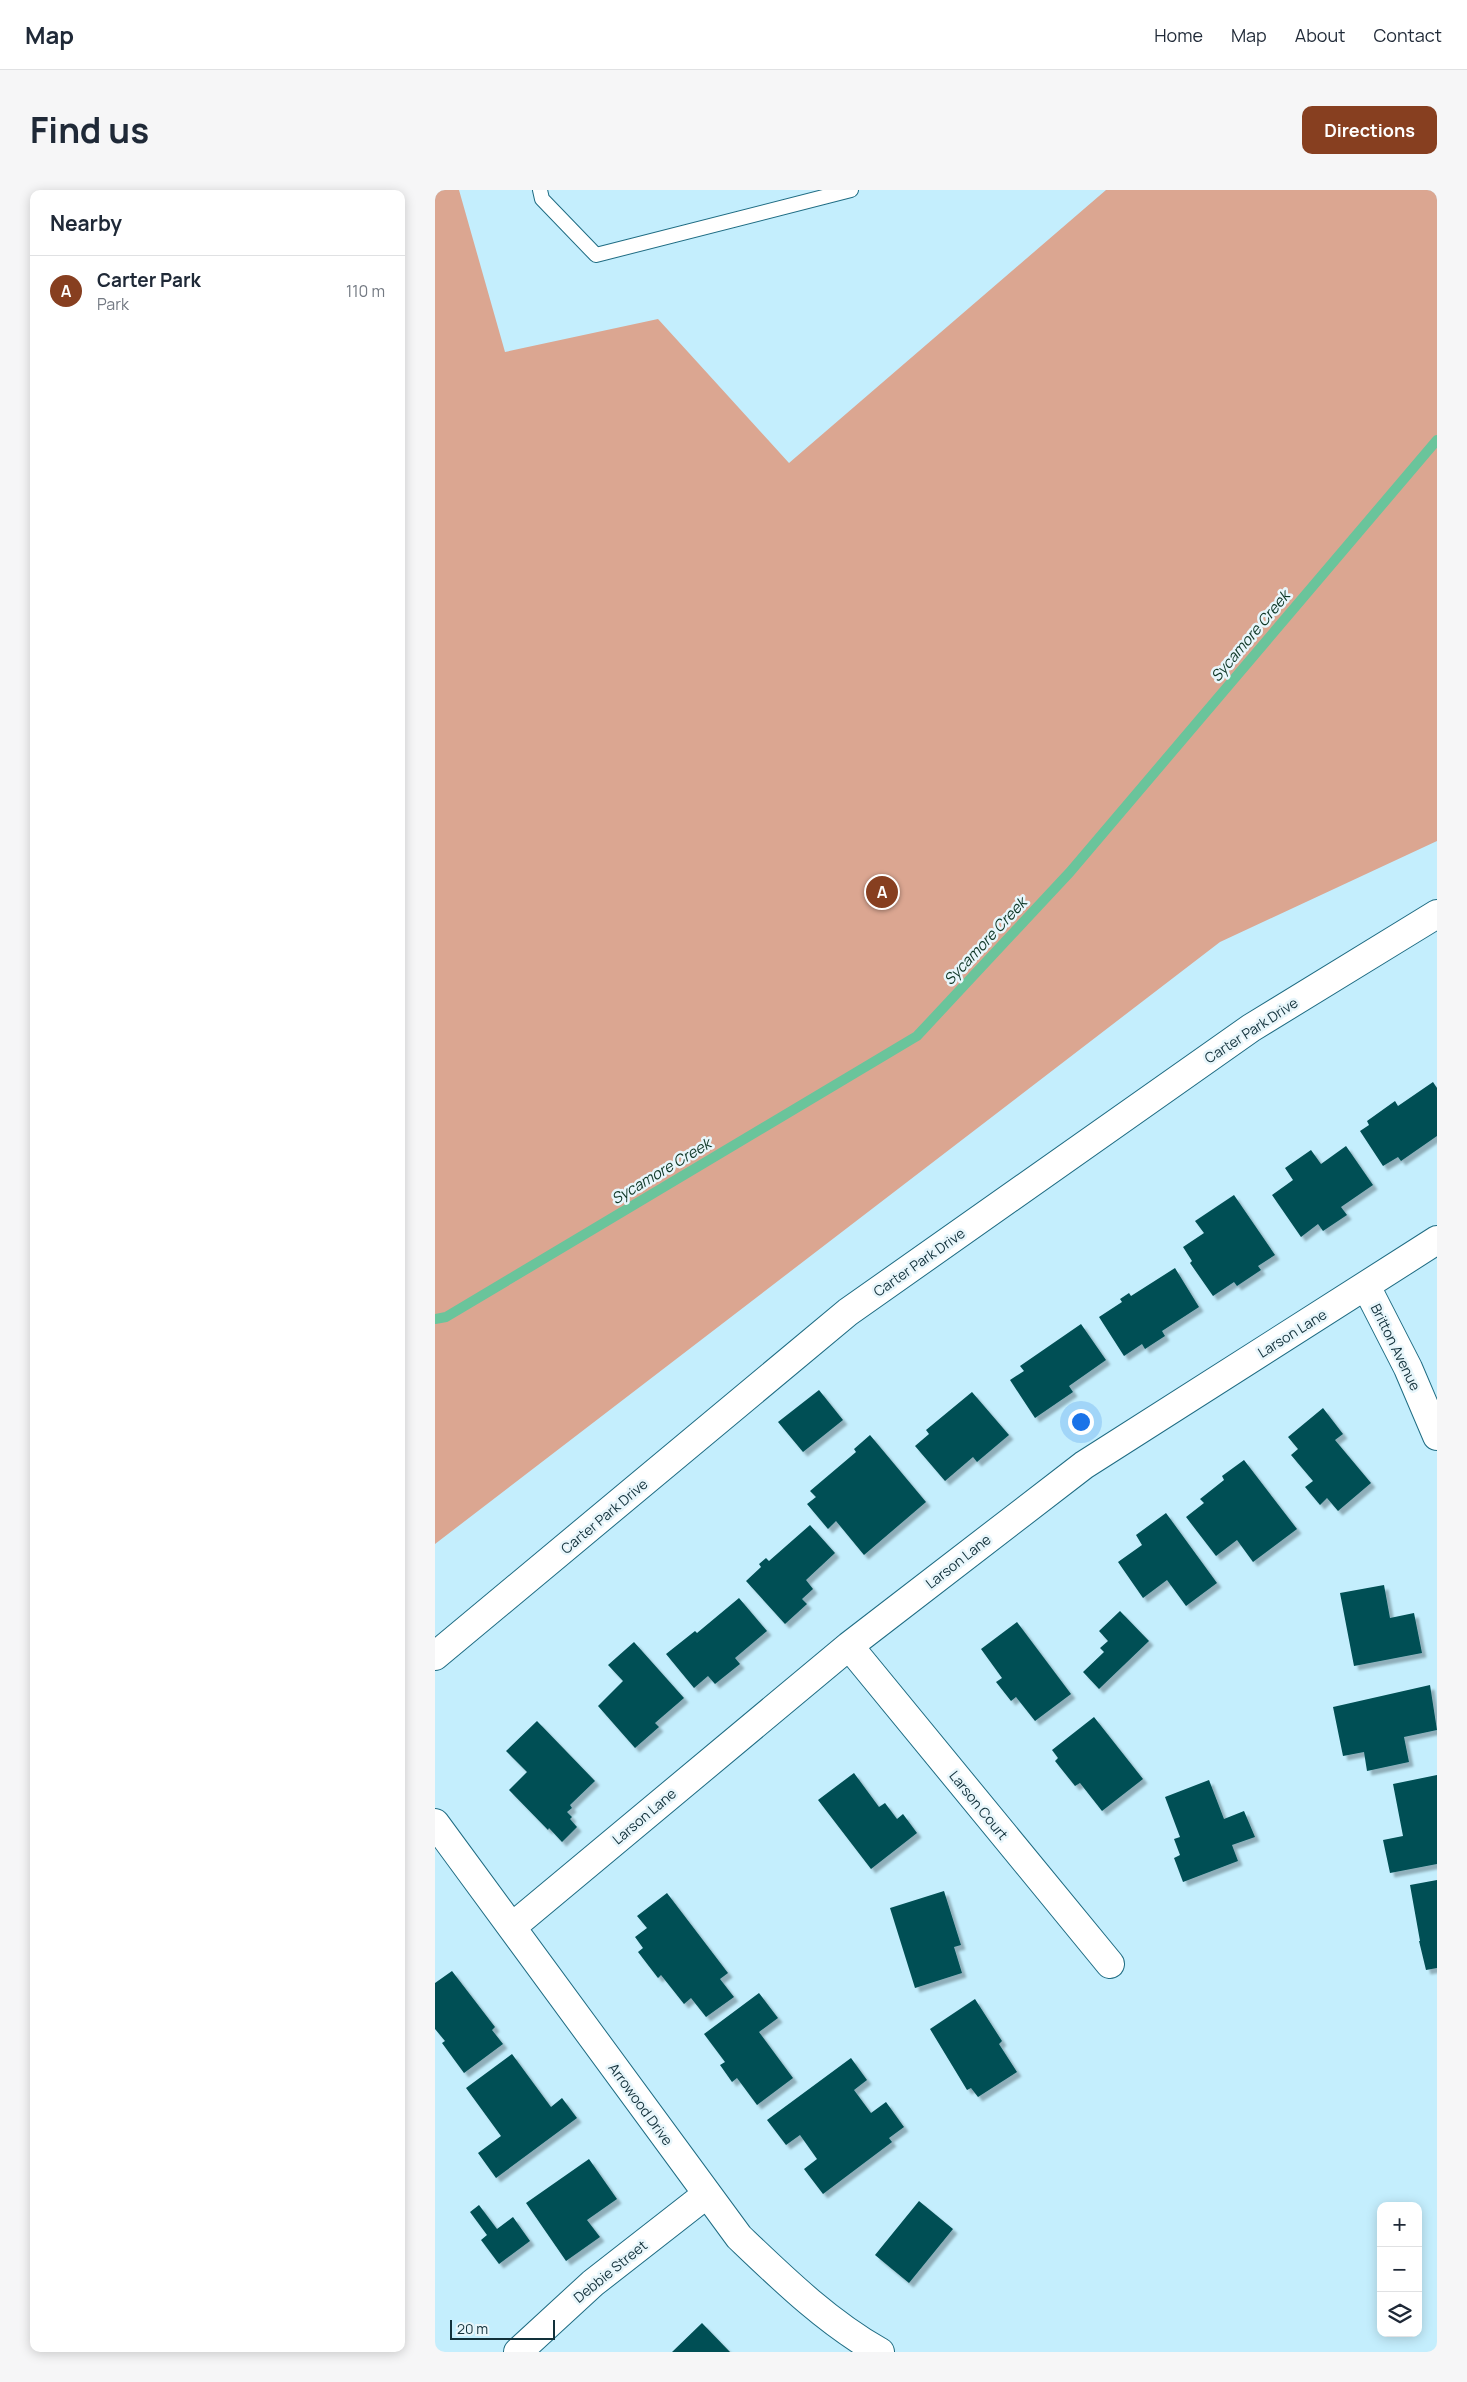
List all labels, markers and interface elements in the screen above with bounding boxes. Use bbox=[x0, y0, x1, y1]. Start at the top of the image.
text: Map bbox=[25, 18, 74, 51]
text: Home bbox=[1154, 23, 1203, 47]
text: Map bbox=[1231, 23, 1267, 47]
text: About bbox=[1295, 23, 1345, 47]
text: Contact bbox=[1373, 23, 1442, 47]
text: Find us bbox=[30, 106, 149, 154]
button: Directions bbox=[1302, 106, 1437, 154]
text: Nearby bbox=[50, 209, 122, 237]
text: Carter Park bbox=[97, 267, 201, 293]
text: A bbox=[61, 280, 71, 302]
text: 110 m bbox=[346, 280, 385, 302]
text: Park bbox=[97, 293, 129, 315]
water label: Sycamore Creek bbox=[1206, 584, 1296, 686]
pin: A bbox=[866, 873, 898, 911]
water label: Sycamore Creek bbox=[939, 891, 1033, 989]
street label: Carter Park Drive bbox=[1201, 993, 1301, 1067]
water label: Sycamore Creek bbox=[607, 1132, 717, 1209]
street label: Carter Park Drive bbox=[869, 1223, 969, 1301]
street label: Britton Avenue bbox=[1367, 1300, 1425, 1394]
street label: Larson Lane bbox=[1254, 1304, 1330, 1362]
your location bbox=[1068, 1409, 1094, 1435]
street label: Carter Park Drive bbox=[557, 1474, 651, 1558]
street label: Larson Lane bbox=[921, 1530, 995, 1592]
street label: Larson Court bbox=[945, 1766, 1013, 1844]
street label: Larson Lane bbox=[608, 1784, 680, 1848]
street label: Arrowood Drive bbox=[605, 2059, 677, 2149]
map controls bbox=[1377, 2202, 1422, 2337]
button: + bbox=[1377, 2202, 1422, 2247]
street label: Debbie Street bbox=[569, 2235, 651, 2307]
button: − bbox=[1377, 2247, 1422, 2292]
button: layers bbox=[1377, 2292, 1422, 2337]
scale bar bbox=[450, 2317, 555, 2340]
text: 20 m bbox=[457, 2319, 488, 2338]

